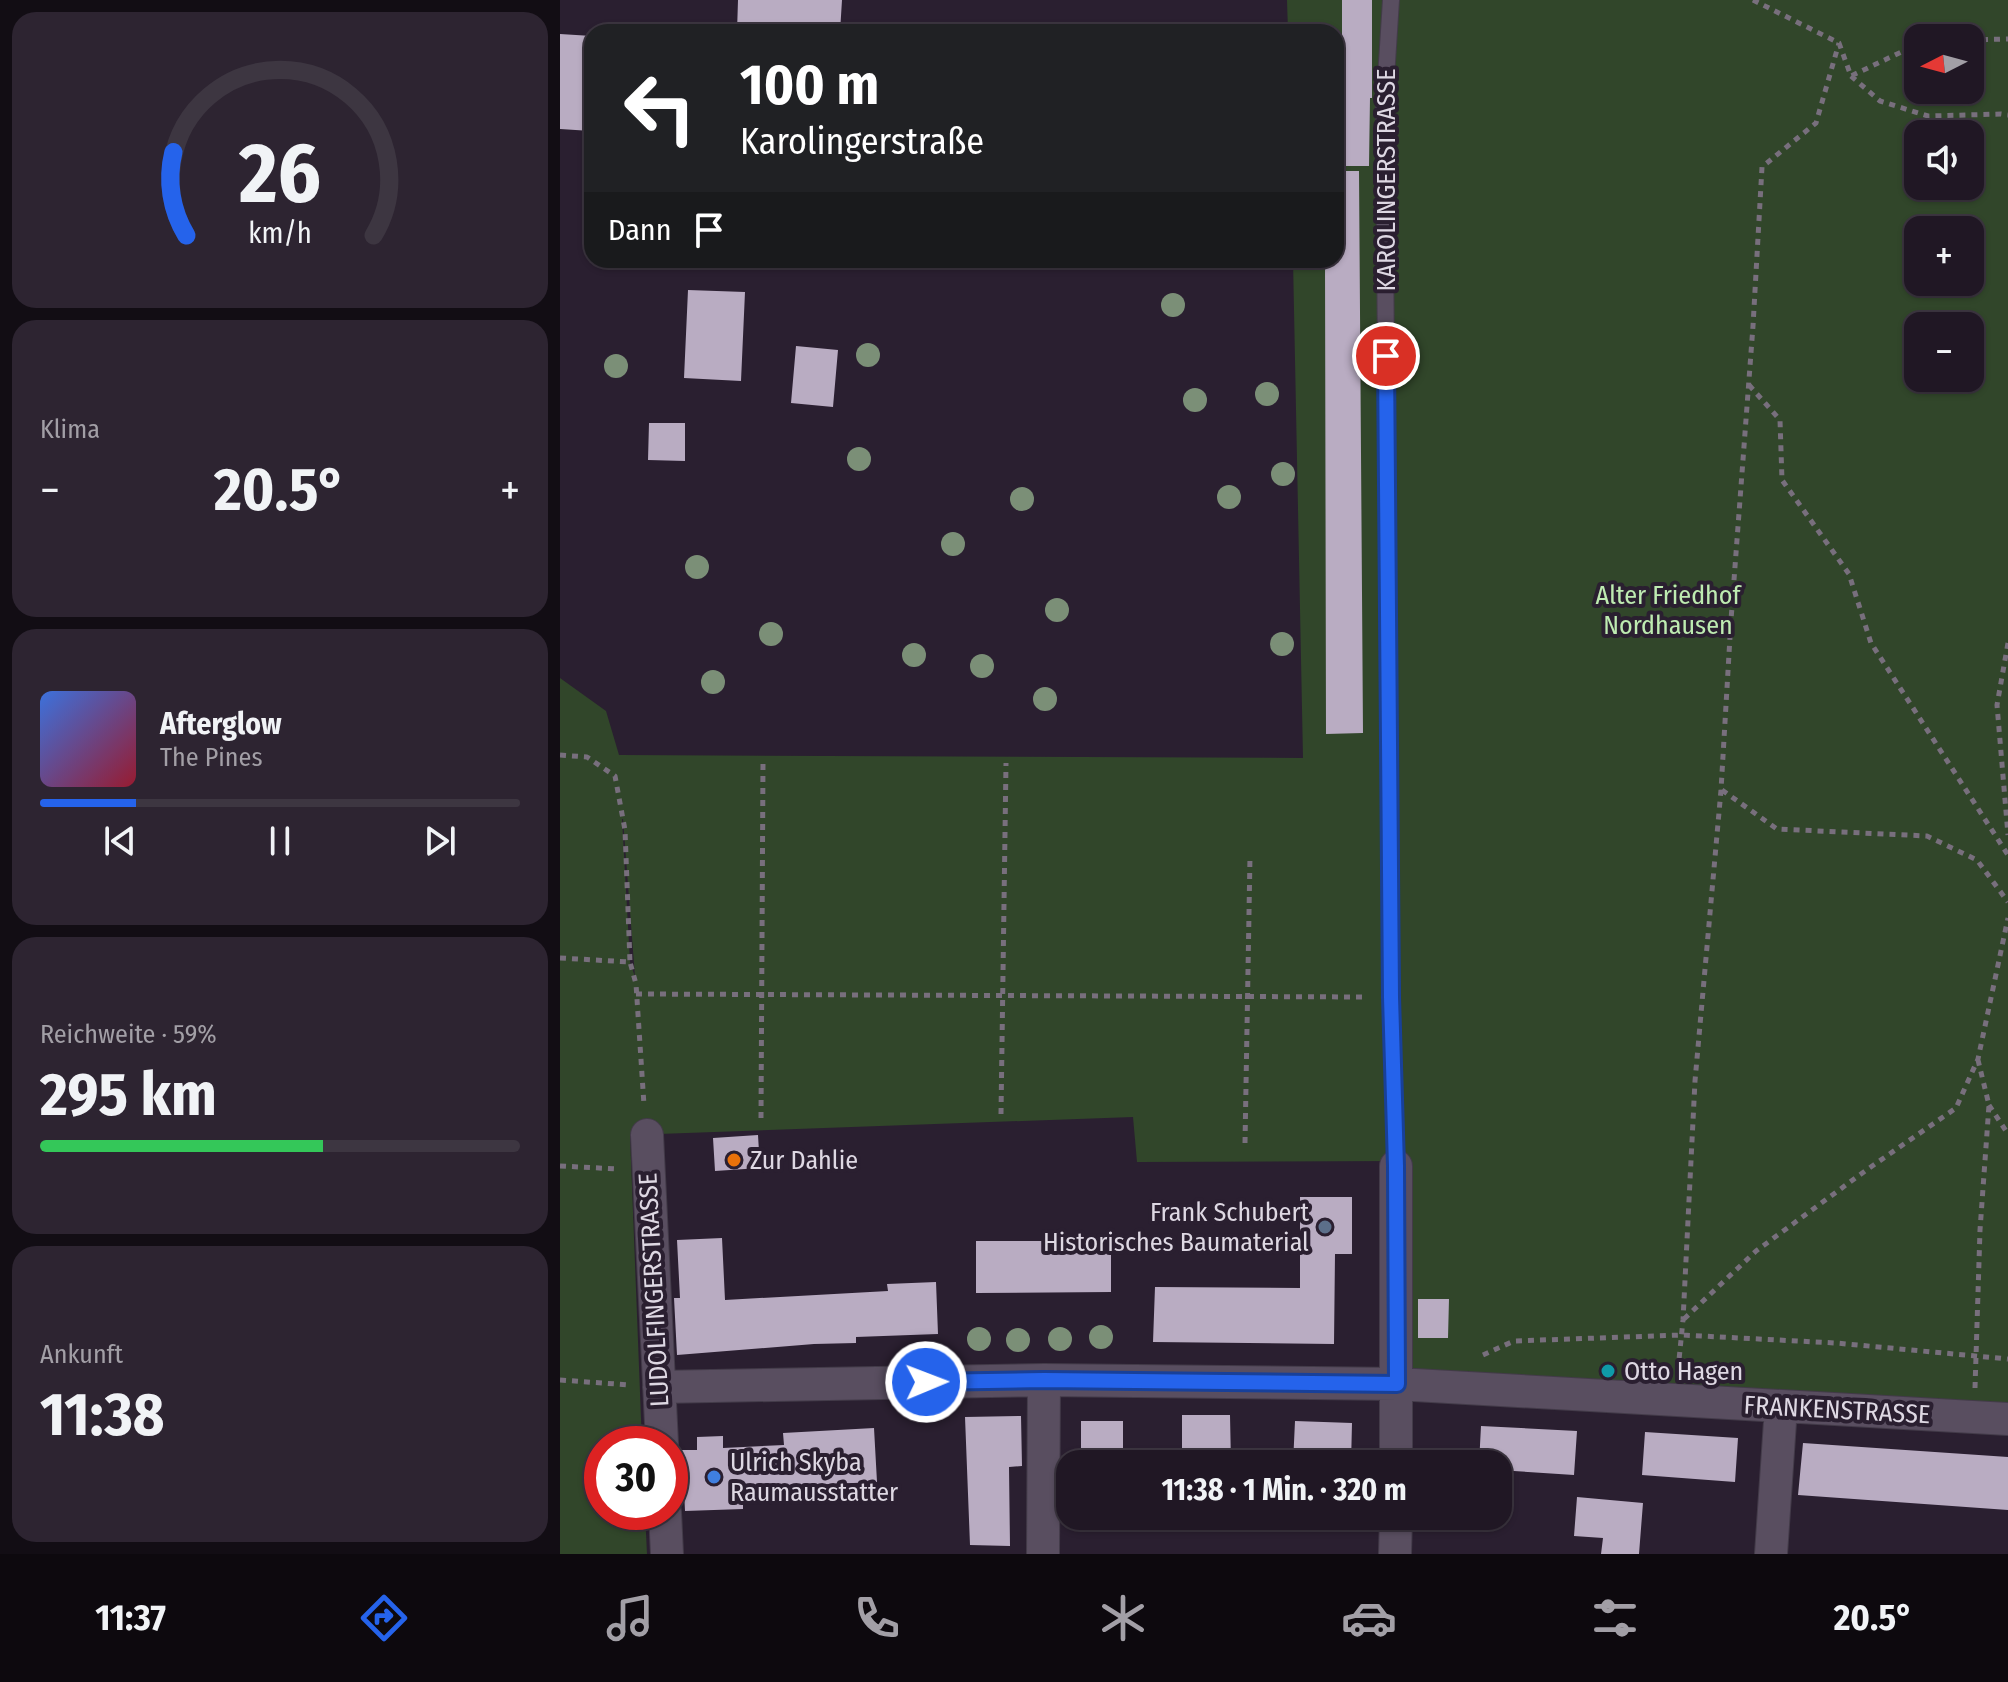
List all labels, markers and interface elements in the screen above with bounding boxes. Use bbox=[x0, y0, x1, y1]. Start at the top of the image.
north arrow bbox=[1904, 24, 1984, 104]
map controls bbox=[1904, 24, 1984, 392]
text: 100 m bbox=[740, 52, 879, 119]
icon: left bbox=[608, 56, 712, 160]
street label: KAROLINGERSTRASSE bbox=[1371, 69, 1402, 291]
text: Karolingerstraße bbox=[740, 120, 984, 164]
button: sound bbox=[1904, 120, 1984, 200]
text: 26 bbox=[238, 124, 321, 224]
icon: arrive bbox=[687, 208, 731, 252]
text: Dann bbox=[608, 212, 671, 248]
text: km/h bbox=[248, 216, 312, 251]
button: + bbox=[1904, 216, 1984, 296]
button: − bbox=[1904, 312, 1984, 392]
pin bbox=[1352, 322, 1420, 390]
icon: arrive bbox=[1364, 334, 1408, 378]
text: Klima bbox=[40, 414, 100, 445]
text: 20.5° bbox=[214, 454, 346, 526]
text: − bbox=[40, 464, 60, 517]
text: + bbox=[500, 464, 520, 517]
park label: Alter Friedhof Nordhausen bbox=[1596, 580, 1742, 641]
text: Afterglow bbox=[160, 706, 282, 742]
text: The Pines bbox=[160, 742, 263, 773]
icon: previous bbox=[98, 819, 142, 863]
icon: pause bbox=[258, 819, 302, 863]
icon: next bbox=[418, 819, 462, 863]
text: Reichweite · 59% bbox=[40, 1019, 217, 1050]
text: 295 km bbox=[40, 1059, 217, 1131]
place label: Zur Dahlie bbox=[750, 1145, 858, 1176]
marker: Zur Dahlie bbox=[725, 1151, 743, 1169]
street label: LUDOLFINGERSTRASSE bbox=[632, 1172, 676, 1408]
place label: Frank Schubert Historisches Baumaterial bbox=[1043, 1197, 1309, 1258]
marker: Frank Schubert Historisches Baumaterial bbox=[1316, 1218, 1334, 1236]
text: Ankunft bbox=[40, 1339, 123, 1370]
position arrow bbox=[884, 1340, 968, 1424]
place label: Otto Hagen bbox=[1624, 1356, 1743, 1387]
marker: Otto Hagen bbox=[1599, 1362, 1617, 1380]
text: 11:38 bbox=[40, 1379, 164, 1451]
street label: FRANKENSTRASSE bbox=[1743, 1390, 1931, 1430]
speed limit sign: 30 bbox=[584, 1426, 688, 1530]
place label: Ulrich Skyba Raumausstatter bbox=[730, 1447, 898, 1508]
marker: Ulrich Skyba Raumausstatter bbox=[705, 1468, 723, 1486]
text: 11:38 · 1 Min. · 320 m bbox=[1161, 1472, 1407, 1508]
icon: directions bbox=[356, 1590, 412, 1646]
icon: music bbox=[602, 1590, 658, 1646]
icon: phone bbox=[849, 1590, 905, 1646]
icon: climate bbox=[1095, 1590, 1151, 1646]
icon: car bbox=[1341, 1590, 1397, 1646]
icon: filters bbox=[1587, 1590, 1643, 1646]
text: 11:37 bbox=[95, 1596, 166, 1640]
text: 20.5° bbox=[1834, 1596, 1913, 1640]

